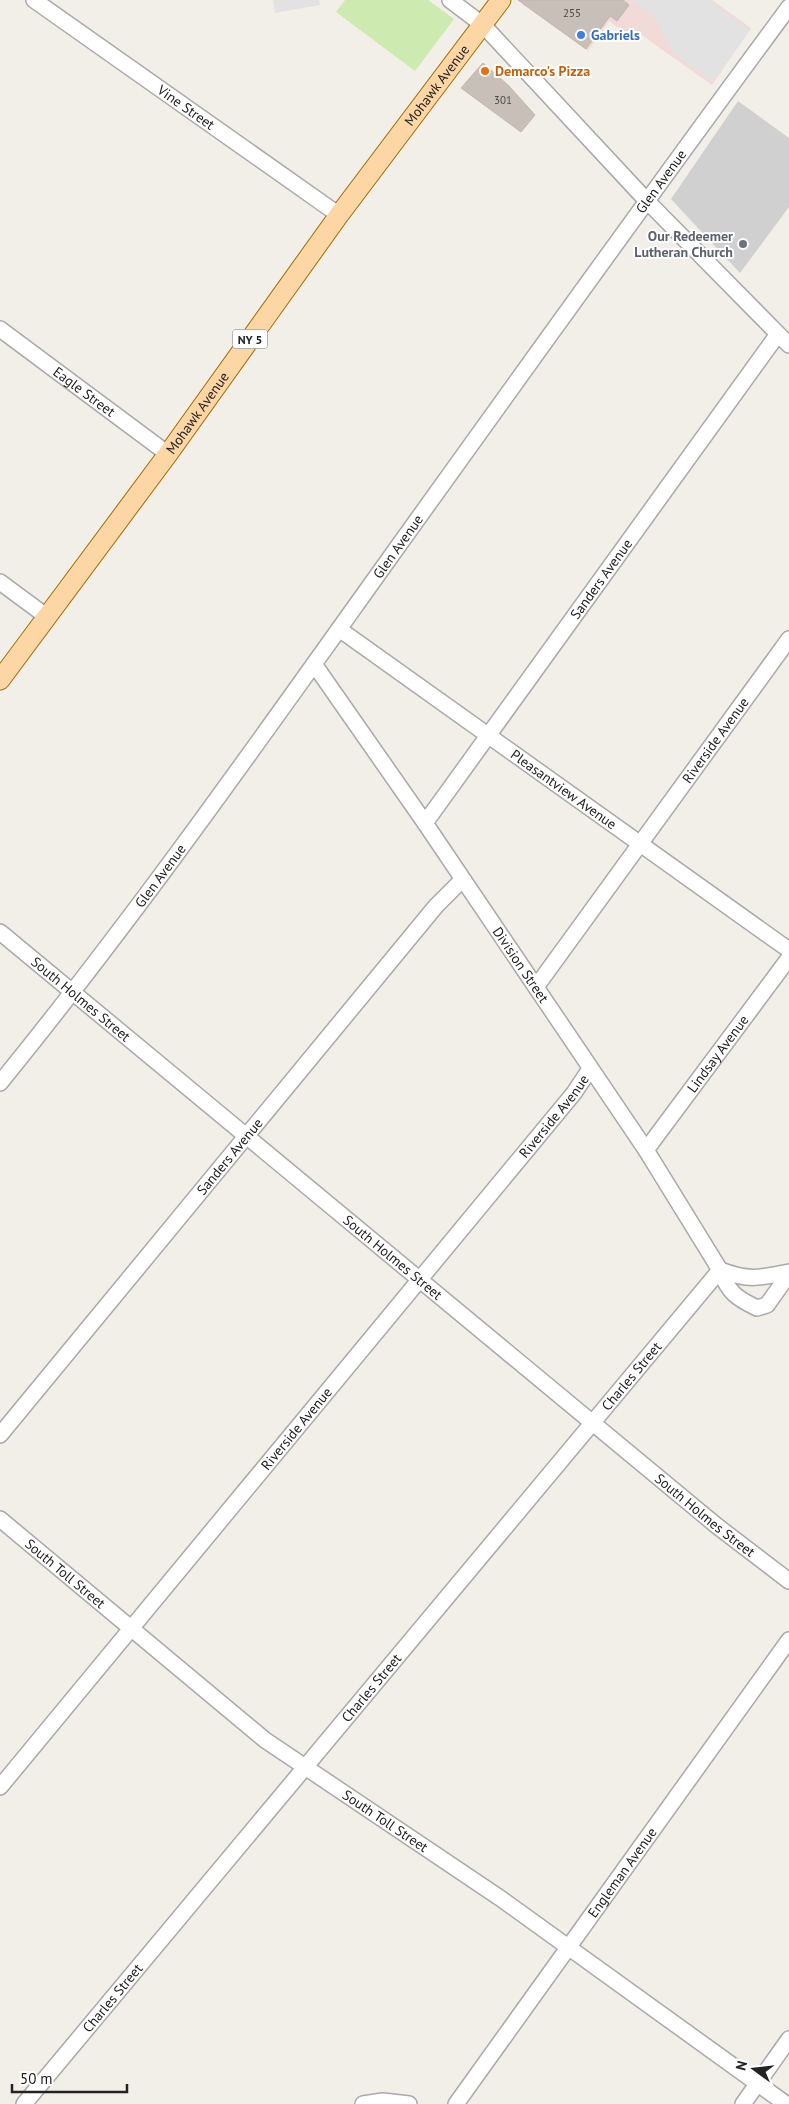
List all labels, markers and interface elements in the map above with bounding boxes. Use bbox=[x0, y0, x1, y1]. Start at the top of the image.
house number: 255 bbox=[563, 6, 581, 20]
place label: Gabriels bbox=[591, 26, 640, 44]
marker: Gabriels bbox=[575, 29, 587, 41]
street label: Mohawk Avenue bbox=[400, 41, 473, 129]
place label: Demarco's Pizza bbox=[495, 62, 590, 80]
marker: Demarco's Pizza bbox=[479, 65, 491, 77]
street label: Vine Street bbox=[153, 80, 218, 134]
house number: 301 bbox=[494, 93, 512, 107]
street label: Glen Avenue bbox=[632, 146, 690, 217]
place label: Our Redeemer Lutheran Church bbox=[634, 227, 733, 261]
marker: Our Redeemer Lutheran Church bbox=[737, 238, 749, 250]
road number: NY 5 bbox=[232, 329, 268, 348]
street label: Eagle Street bbox=[50, 363, 119, 421]
street label: Mohawk Avenue bbox=[162, 368, 233, 458]
street label: Glen Avenue bbox=[369, 511, 427, 582]
street label: Sanders Avenue bbox=[566, 535, 636, 623]
street label: Riverside Avenue bbox=[678, 694, 753, 787]
street label: Pleasantview Avenue bbox=[507, 745, 620, 833]
street label: Glen Avenue bbox=[131, 841, 190, 911]
street label: Division Street bbox=[489, 923, 553, 1006]
street label: South Holmes Street bbox=[28, 953, 134, 1046]
street label: Lindsay Avenue bbox=[683, 1011, 752, 1096]
street label: Riverside Avenue bbox=[515, 1071, 593, 1162]
street label: Sanders Avenue bbox=[193, 1114, 267, 1199]
street label: South Holmes Street bbox=[339, 1211, 446, 1304]
street label: Charles Street bbox=[598, 1338, 665, 1414]
street label: Riverside Avenue bbox=[257, 1384, 336, 1474]
street label: South Holmes Street bbox=[651, 1469, 759, 1561]
street label: South Toll Street bbox=[21, 1535, 109, 1612]
street label: Charles Street bbox=[337, 1650, 405, 1726]
street label: South Toll Street bbox=[339, 1786, 432, 1856]
street label: Engleman Avenue bbox=[584, 1824, 661, 1921]
street label: Charles Street bbox=[79, 1960, 146, 2036]
north arrow bbox=[729, 2044, 779, 2094]
text: N bbox=[732, 2059, 751, 2072]
scale bar bbox=[12, 2062, 128, 2094]
text: 50 m bbox=[20, 2069, 53, 2088]

